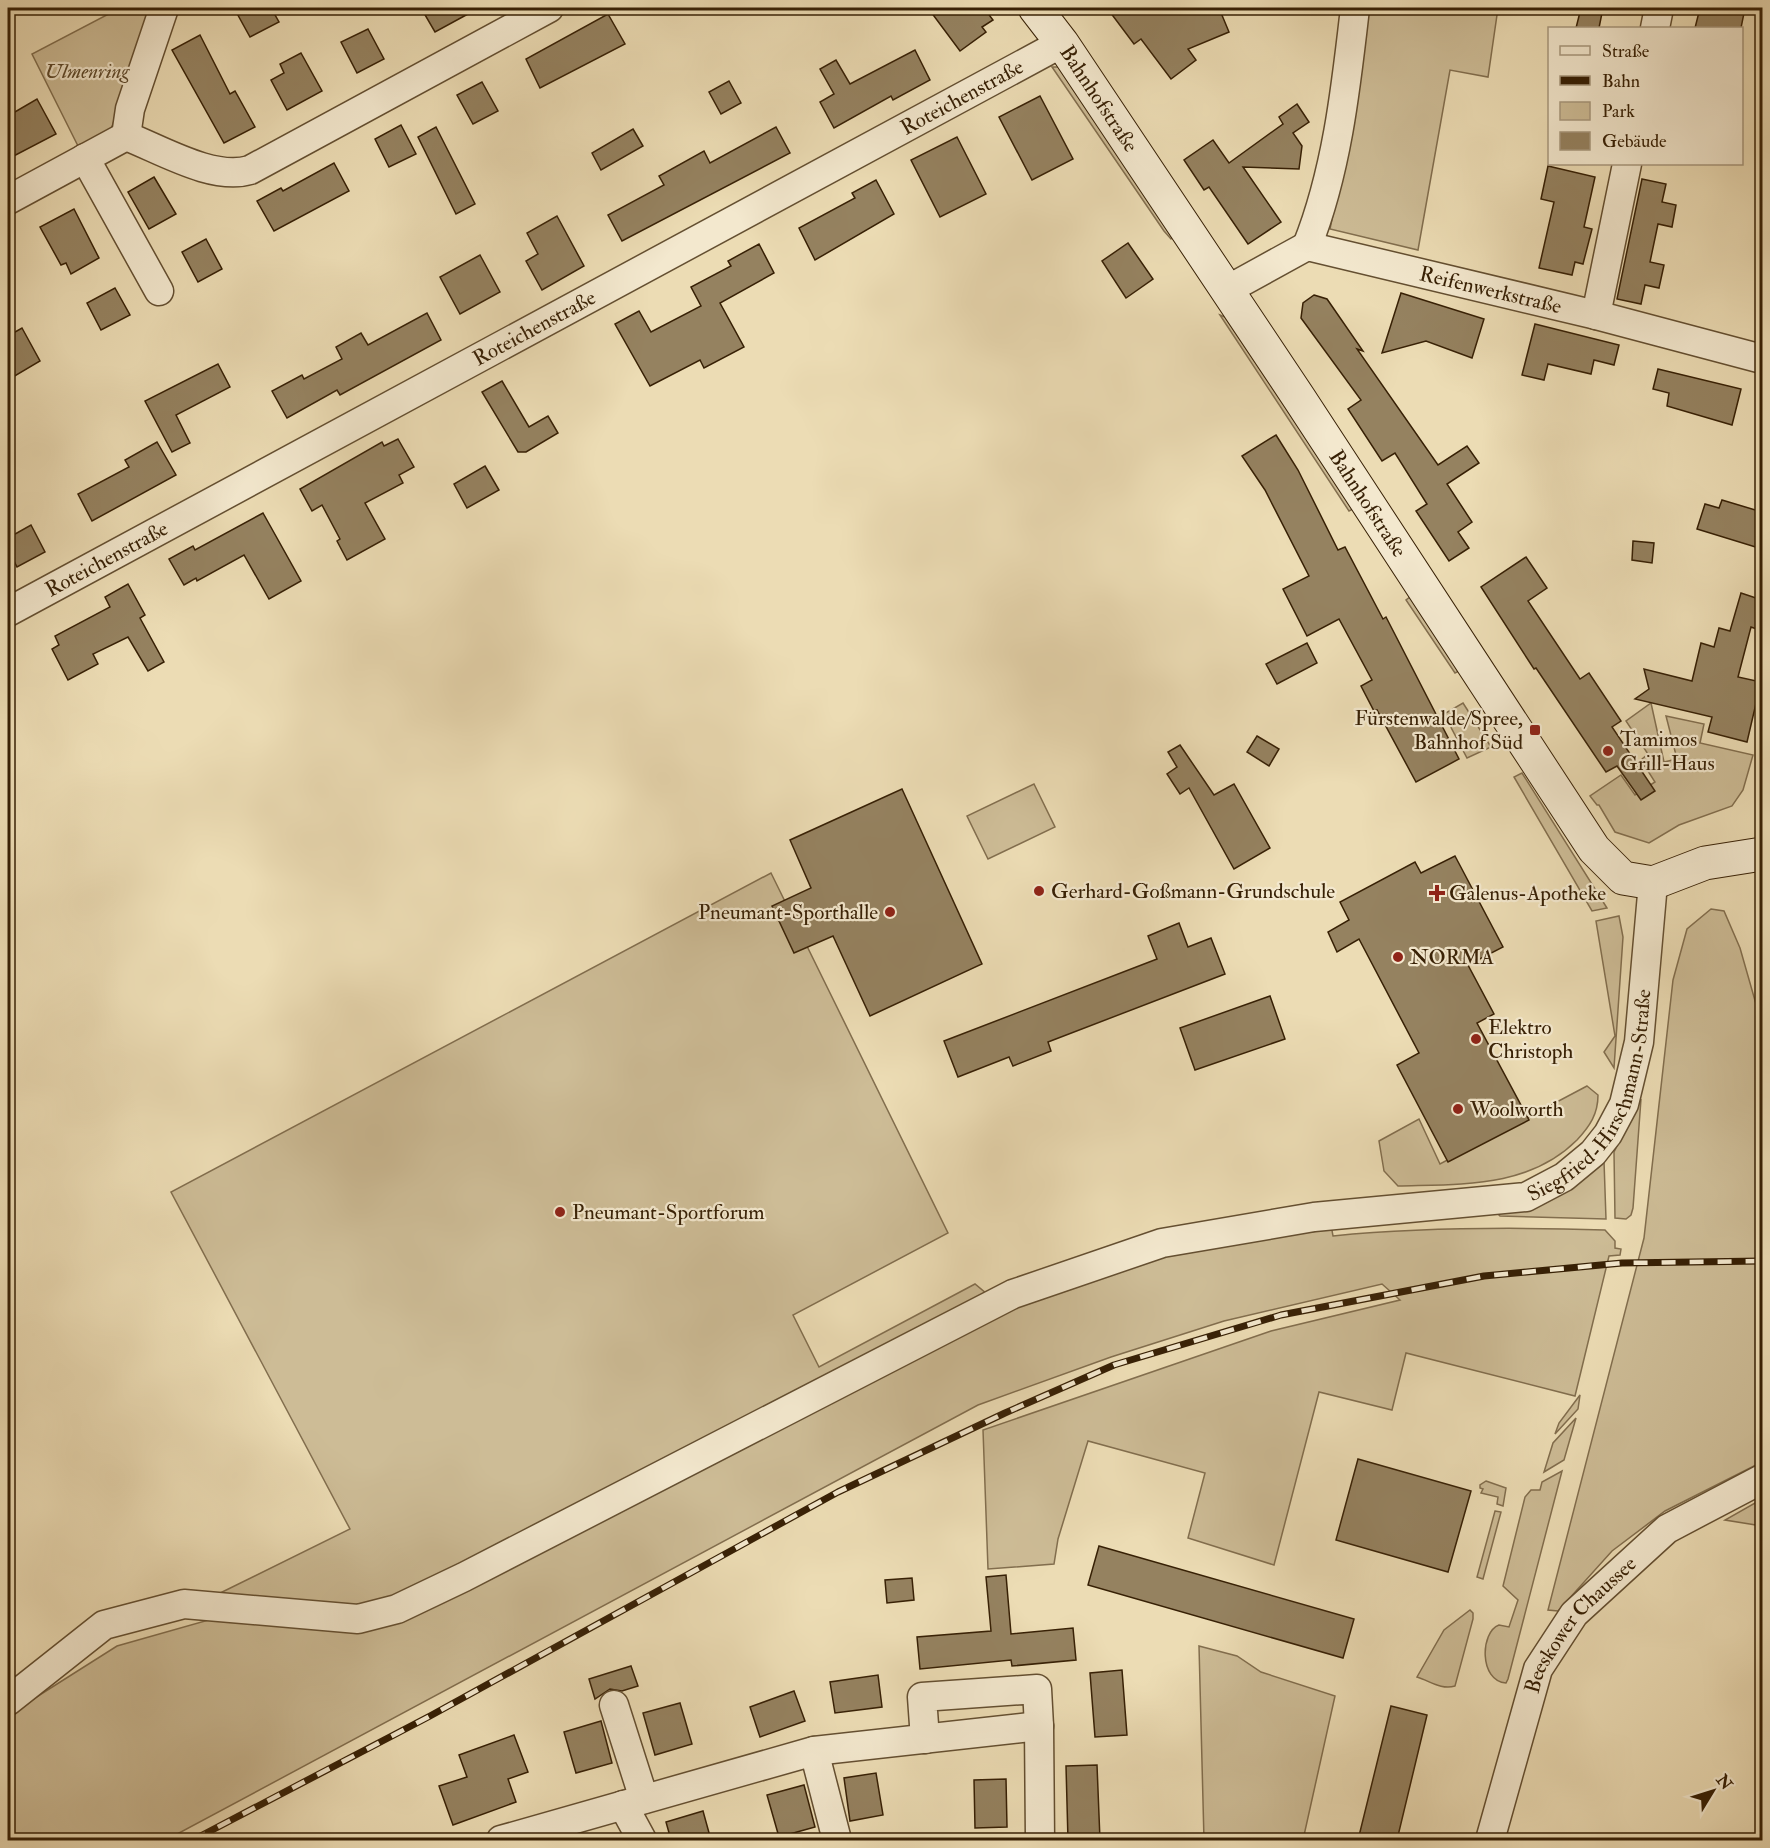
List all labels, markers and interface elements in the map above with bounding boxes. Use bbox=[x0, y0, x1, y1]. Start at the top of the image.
legend bbox=[1548, 27, 1743, 165]
street label: Bahnhofstraße bbox=[1053, 40, 1144, 158]
text: Straße bbox=[1602, 40, 1650, 63]
street label: Roteichenstraße bbox=[896, 53, 1028, 142]
park label: Ulmenring bbox=[45, 58, 131, 85]
text: Bahn bbox=[1602, 70, 1640, 93]
text: Park bbox=[1602, 100, 1635, 123]
text: Gebäude bbox=[1602, 130, 1667, 153]
street label: Reifenwerkstraße bbox=[1417, 260, 1564, 320]
street label: Roteichenstraße bbox=[468, 284, 601, 372]
street label: Bahnhofstraße bbox=[1323, 445, 1413, 563]
street label: Roteichenstraße bbox=[41, 515, 173, 603]
place label: Fürstenwalde/Spree, Bahnhof Süd bbox=[1354, 705, 1524, 756]
marker: Fürstenwalde/Spree, Bahnhof Süd bbox=[1528, 723, 1542, 737]
place label: Tamimos Grill-Haus bbox=[1620, 726, 1715, 777]
marker: Tamimos Grill-Haus bbox=[1601, 744, 1615, 758]
place label: Gerhard-Goßmann-Grundschule bbox=[1051, 878, 1335, 905]
place label: Galenus-Apotheke bbox=[1449, 880, 1606, 907]
marker: Gerhard-Goßmann-Grundschule bbox=[1032, 884, 1046, 898]
marker: Galenus-Apotheke bbox=[1430, 886, 1444, 900]
place label: Pneumant-Sporthalle bbox=[698, 899, 878, 926]
marker: Pneumant-Sporthalle bbox=[883, 905, 897, 919]
place label: NORMA bbox=[1410, 944, 1494, 971]
marker: NORMA bbox=[1391, 950, 1405, 964]
street label: Siegfried-Hirschmann-Straße bbox=[1523, 988, 1658, 1208]
place label: Elektro Christoph bbox=[1488, 1014, 1573, 1065]
marker: Elektro Christoph bbox=[1469, 1032, 1483, 1046]
place label: Woolworth bbox=[1469, 1096, 1563, 1123]
marker: Woolworth bbox=[1451, 1102, 1465, 1116]
place label: Pneumant-Sportforum bbox=[572, 1199, 765, 1226]
marker: Pneumant-Sportforum bbox=[553, 1205, 567, 1219]
street label: Beeskower Chaussee bbox=[1519, 1551, 1642, 1696]
north arrow bbox=[1683, 1761, 1743, 1821]
text: N bbox=[1711, 1770, 1737, 1795]

